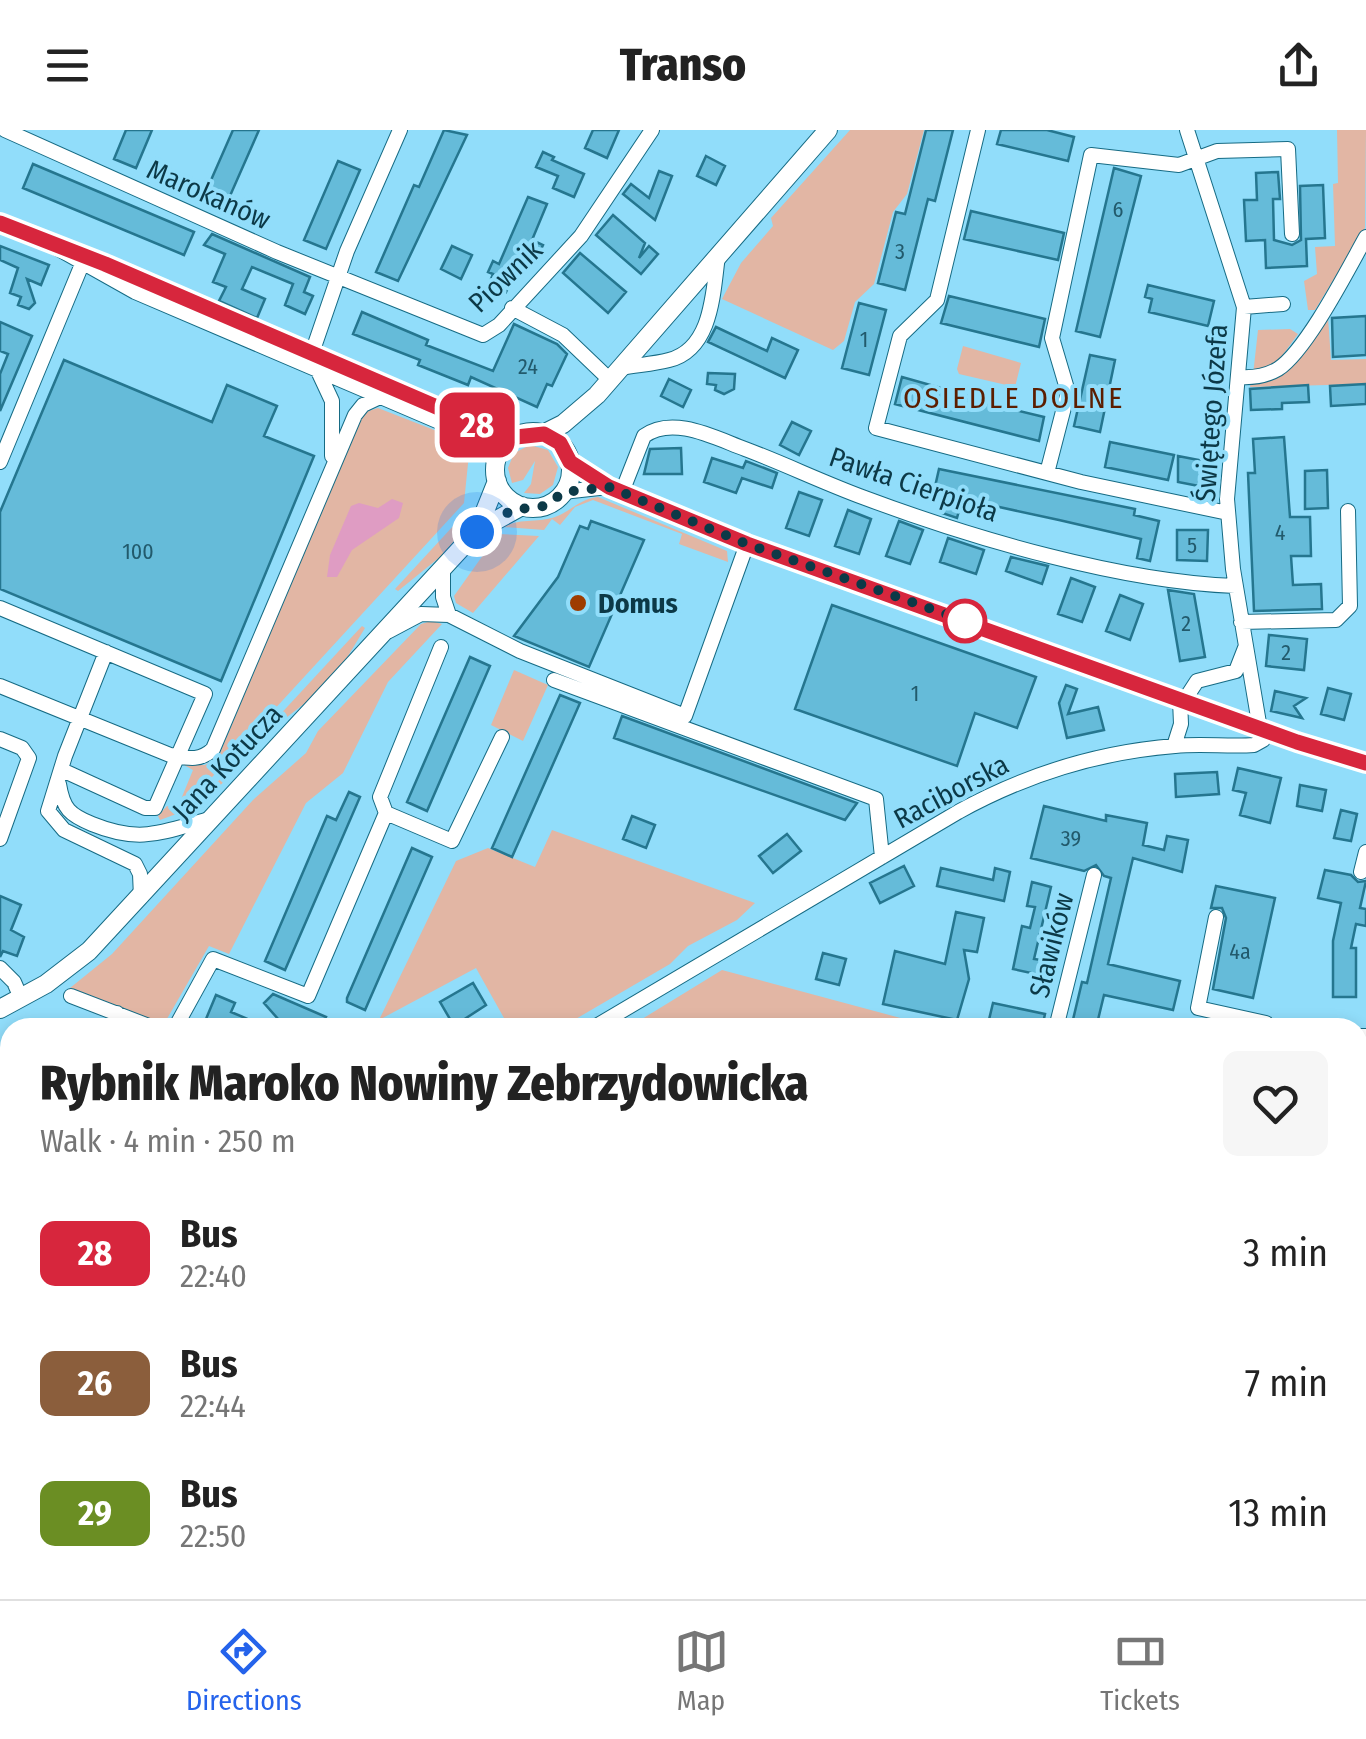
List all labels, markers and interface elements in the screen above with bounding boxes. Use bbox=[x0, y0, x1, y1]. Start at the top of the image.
icon: menu bbox=[40, 38, 95, 93]
text: Transo bbox=[620, 38, 746, 92]
icon: share bbox=[1271, 38, 1326, 93]
street label: Marokanów bbox=[142, 153, 276, 236]
house number: 6 bbox=[1113, 196, 1124, 223]
street label: Piownik bbox=[462, 233, 550, 319]
house number: 3 bbox=[895, 238, 905, 265]
street label: Świętego Józefa bbox=[1189, 323, 1234, 503]
house number: 1 bbox=[860, 326, 868, 353]
house number: 24 bbox=[518, 353, 538, 380]
district label: OSIEDLE DOLNE bbox=[903, 380, 1125, 416]
line badge: 28 bbox=[432, 392, 522, 458]
text: 28 bbox=[460, 404, 494, 446]
street label: Pawła Cierpioła bbox=[825, 440, 1003, 529]
your location bbox=[452, 507, 502, 557]
house number: 4 bbox=[1275, 519, 1286, 546]
house number: 5 bbox=[1187, 532, 1197, 559]
house number: 100 bbox=[122, 538, 154, 565]
place label: Domus bbox=[598, 587, 678, 620]
marker: Domus bbox=[567, 592, 589, 614]
unlabelled marker bbox=[944, 600, 986, 642]
house number: 2 bbox=[1181, 610, 1191, 637]
house number: 2 bbox=[1281, 639, 1291, 666]
house number: 1 bbox=[911, 680, 919, 707]
street label: Jana Kotucza bbox=[166, 698, 289, 827]
street label: Raciborska bbox=[888, 748, 1014, 835]
house number: 39 bbox=[1061, 825, 1081, 852]
street label: Sławików bbox=[1023, 889, 1080, 1001]
house number: 4a bbox=[1229, 938, 1251, 965]
button: heart bbox=[1223, 1051, 1328, 1156]
text: Rybnik Maroko Nowiny Zebrzydowicka bbox=[40, 1055, 808, 1113]
text: Walk · 4 min · 250 m bbox=[40, 1122, 296, 1160]
text: Bus bbox=[180, 1211, 238, 1257]
text: 3 min bbox=[1243, 1230, 1328, 1276]
text: 28 bbox=[78, 1232, 112, 1274]
text: 22:40 bbox=[180, 1257, 247, 1295]
text: Bus bbox=[180, 1341, 238, 1387]
text: 7 min bbox=[1245, 1360, 1328, 1406]
text: 26 bbox=[78, 1362, 112, 1404]
text: 22:44 bbox=[180, 1387, 246, 1425]
text: Bus bbox=[180, 1471, 238, 1517]
text: 13 min bbox=[1228, 1490, 1328, 1536]
text: 29 bbox=[78, 1492, 112, 1534]
text: 22:50 bbox=[180, 1517, 247, 1555]
tab: Directions bbox=[186, 1624, 302, 1717]
tab: Map bbox=[674, 1624, 729, 1717]
tab: Tickets bbox=[1100, 1624, 1180, 1717]

